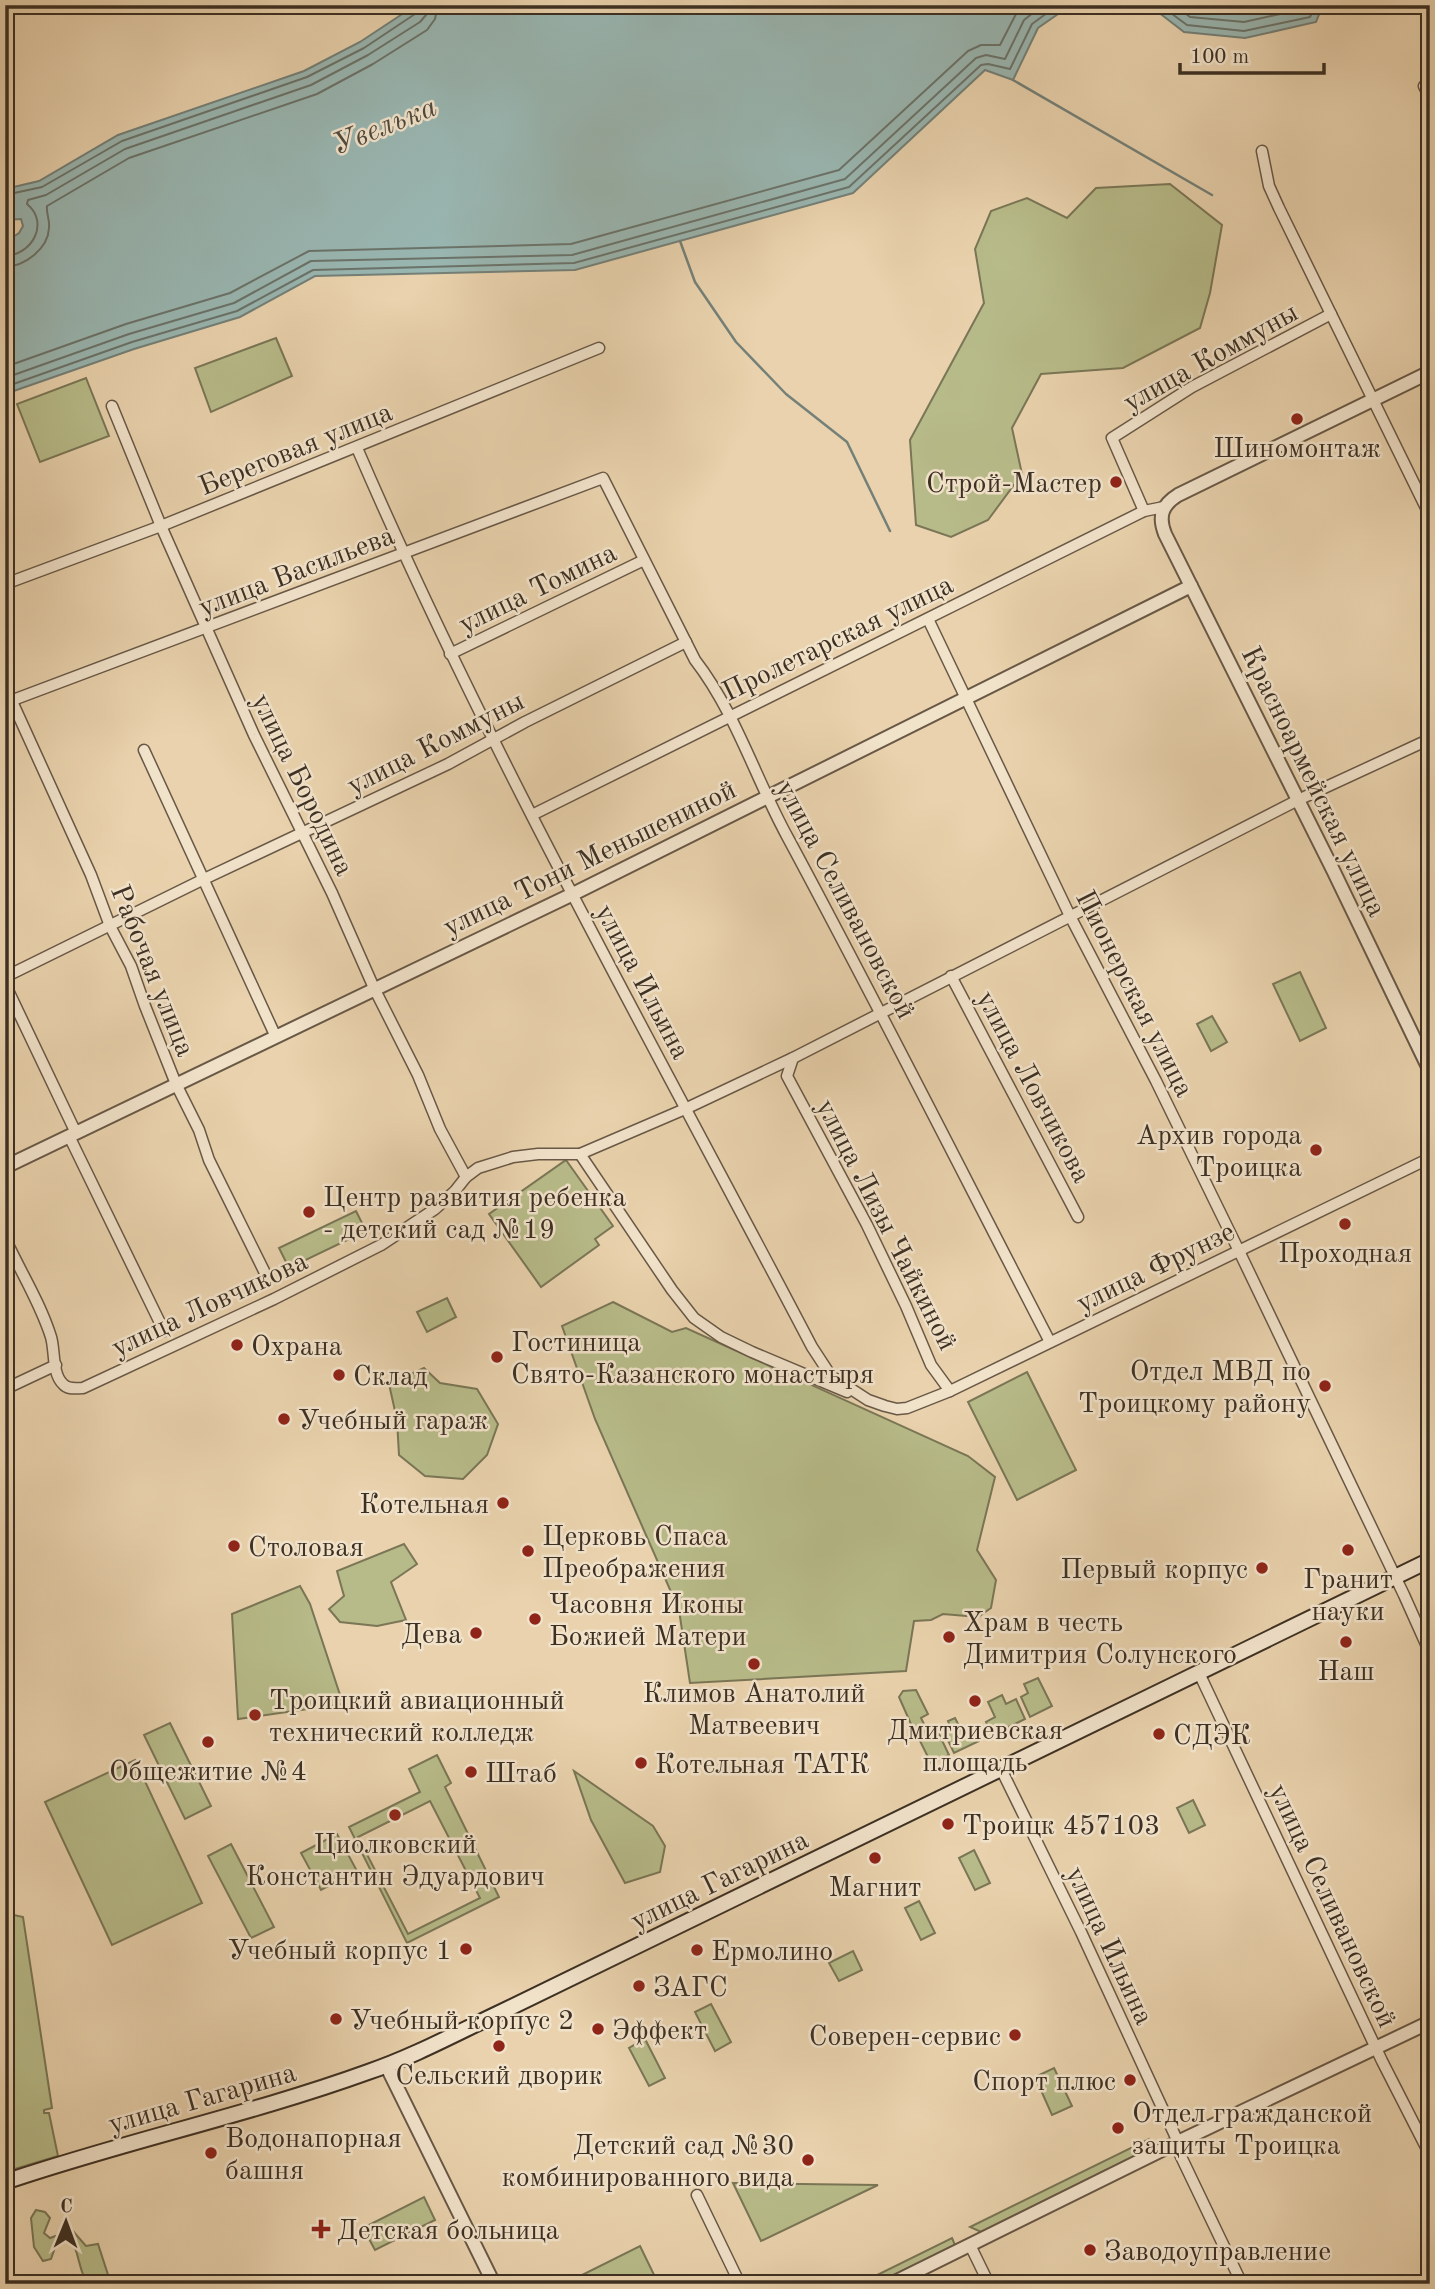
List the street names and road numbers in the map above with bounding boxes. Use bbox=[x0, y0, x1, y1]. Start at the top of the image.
street label: улица Коммуны bbox=[1120, 299, 1303, 418]
street label: Береговая улица bbox=[195, 399, 397, 502]
street label: улица Васильева bbox=[195, 523, 399, 623]
street label: улица Томина bbox=[455, 539, 622, 640]
street label: Пролетарская улица bbox=[718, 572, 958, 708]
street label: Красноармейская улица bbox=[1235, 643, 1390, 922]
street label: улица Коммуны bbox=[343, 688, 529, 801]
street label: улица Бородина bbox=[245, 690, 358, 881]
street label: улица Тони Меньшениной bbox=[440, 777, 741, 943]
street label: улица Селивановской bbox=[770, 777, 919, 1024]
street label: Рабочая улица bbox=[104, 881, 198, 1061]
street label: Пионерская улица bbox=[1069, 886, 1198, 1102]
street label: улица Ильина bbox=[589, 900, 694, 1065]
street label: улица Ловчикова bbox=[970, 987, 1095, 1188]
street label: улица Лизы Чайкиной bbox=[810, 1095, 961, 1355]
street label: улица Фрунзе bbox=[1073, 1218, 1240, 1319]
street label: улица Ловчикова bbox=[108, 1248, 313, 1363]
street label: улица Селивановской bbox=[1263, 1780, 1400, 2032]
street label: улица Гагарина bbox=[627, 1827, 814, 1937]
street label: улица Ильина bbox=[1059, 1863, 1157, 2030]
street label: улица Гагарина bbox=[106, 2060, 300, 2140]

